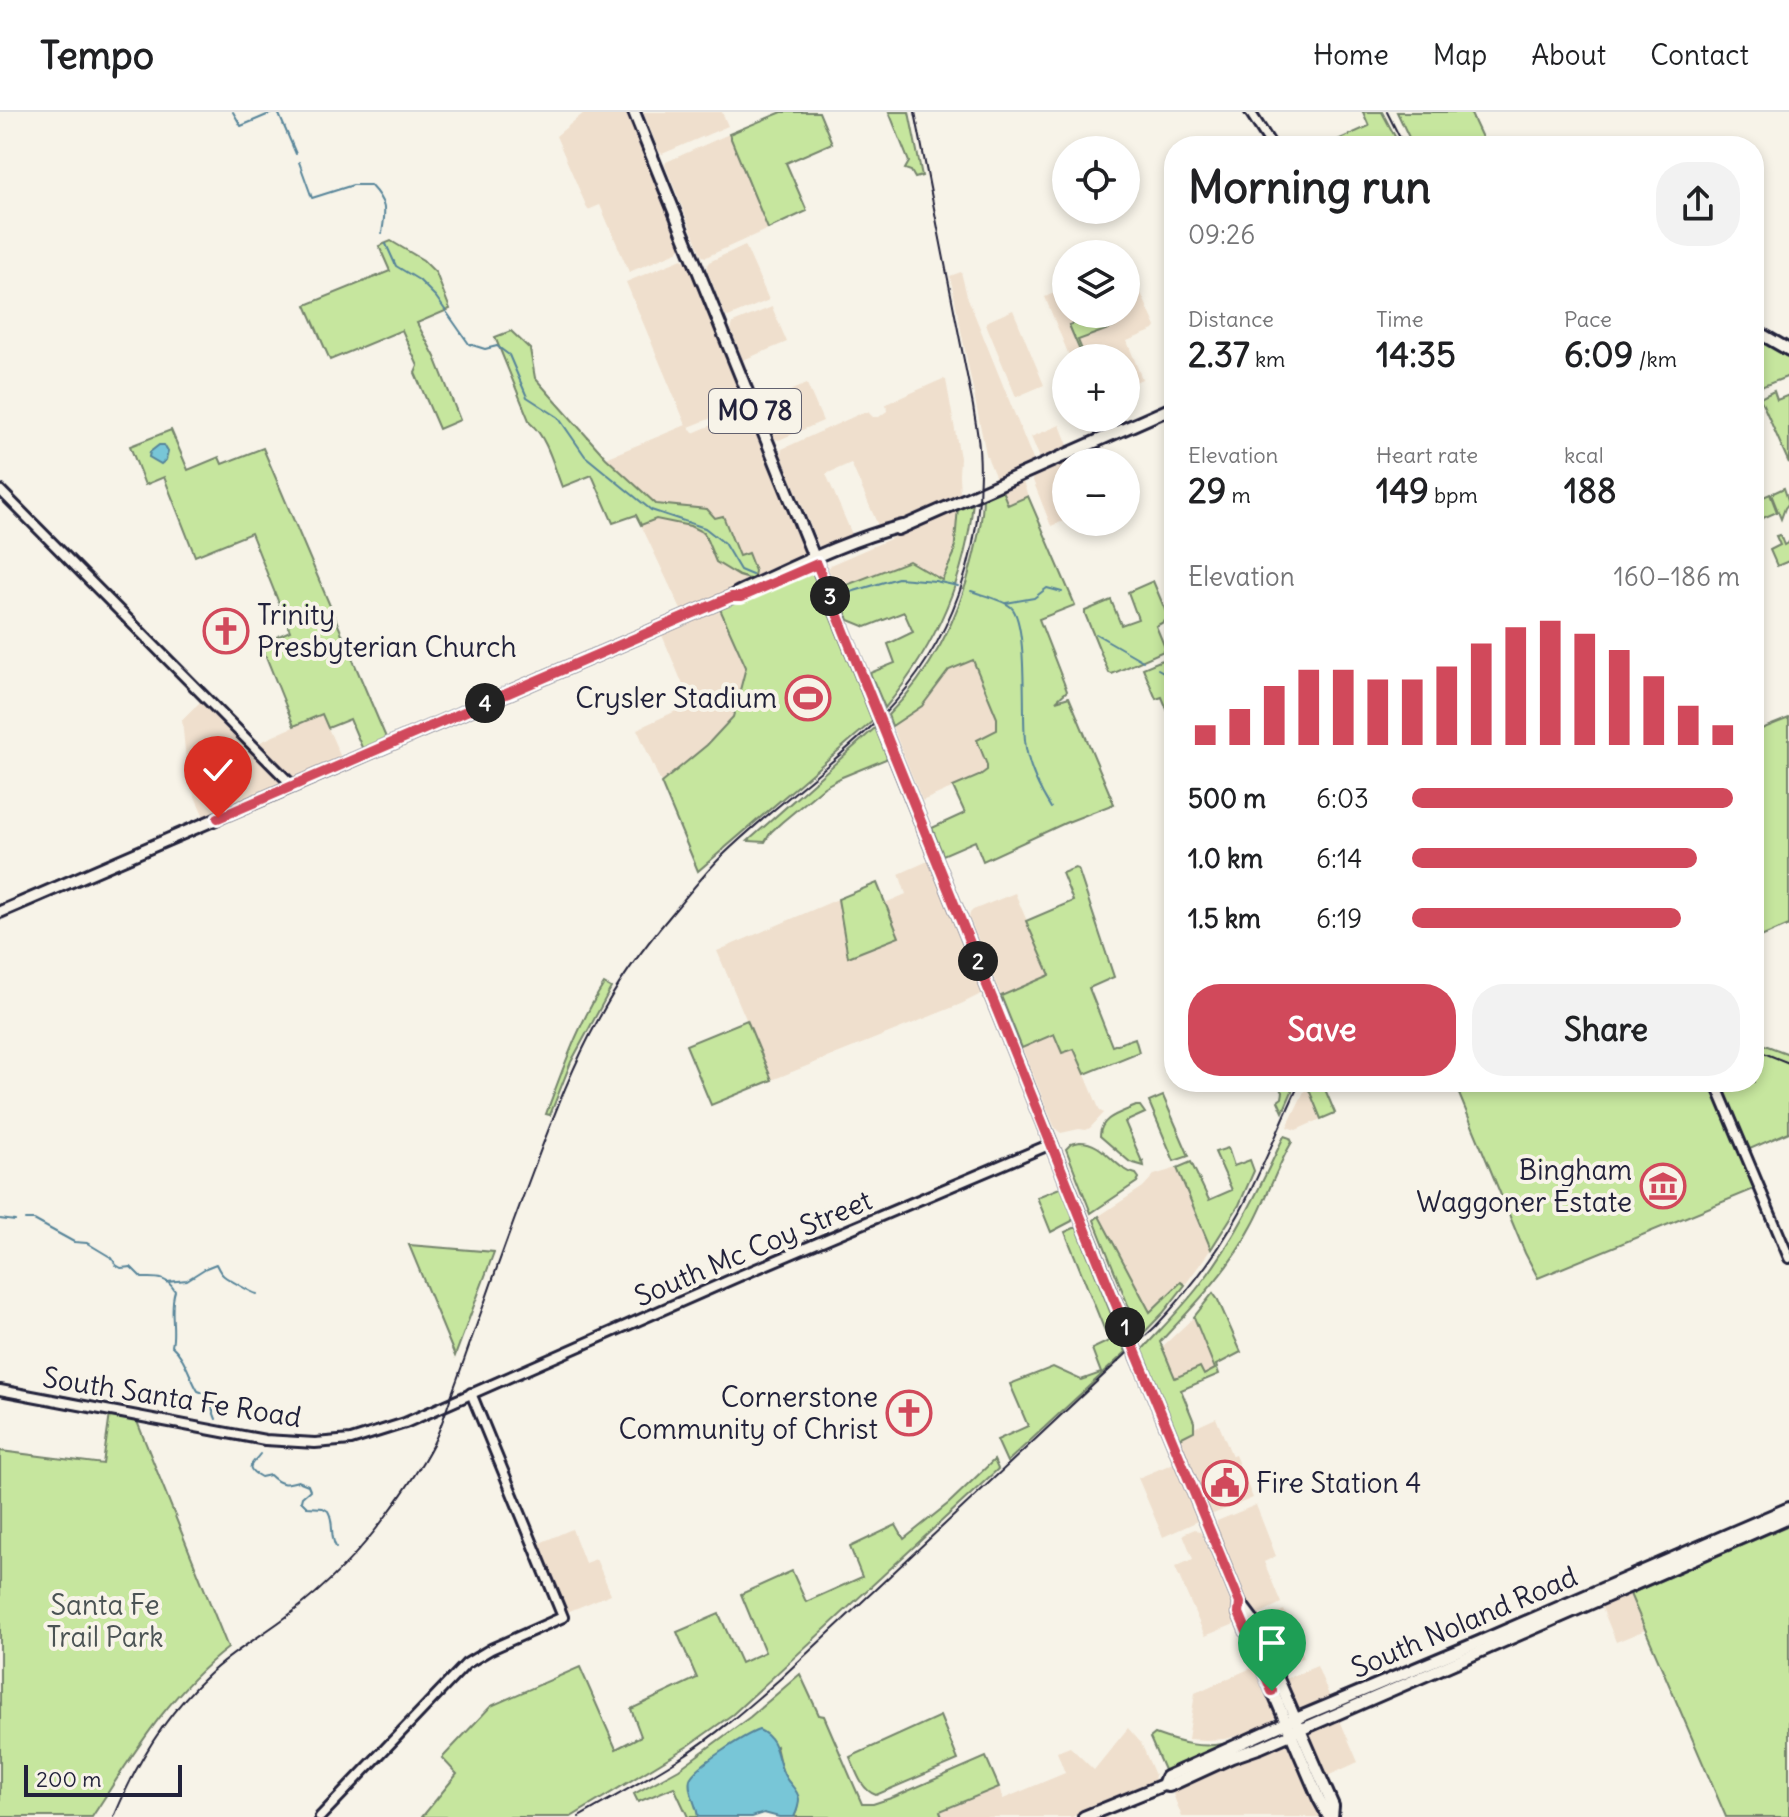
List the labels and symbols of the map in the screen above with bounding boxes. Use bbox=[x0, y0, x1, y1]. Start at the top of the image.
road number: MO 78 bbox=[709, 389, 801, 433]
pin: 3 bbox=[810, 576, 850, 616]
place label: Trinity Presbyterian Church bbox=[257, 597, 517, 665]
church icon: Trinity Presbyterian Church bbox=[202, 607, 250, 655]
sports icon: Crysler Stadium bbox=[784, 674, 832, 722]
place label: Crysler Stadium bbox=[575, 680, 777, 716]
pin: 4 bbox=[465, 683, 505, 723]
pin bbox=[184, 736, 252, 818]
pin: 2 bbox=[958, 941, 998, 981]
place label: Bingham Waggoner Estate bbox=[1416, 1152, 1632, 1220]
museum icon: Bingham Waggoner Estate bbox=[1639, 1162, 1687, 1210]
street label: South Mc Coy Street bbox=[629, 1182, 877, 1314]
pin: 1 bbox=[1105, 1307, 1145, 1347]
street label: South Santa Fe Road bbox=[40, 1359, 304, 1435]
place label: Cornerstone Community of Christ bbox=[618, 1379, 878, 1447]
church icon: Cornerstone Community of Christ bbox=[885, 1389, 933, 1437]
public building icon: Fire Station 4 bbox=[1201, 1459, 1249, 1507]
place label: Fire Station 4 bbox=[1256, 1465, 1421, 1501]
street label: South Noland Road bbox=[1346, 1558, 1582, 1686]
park label: Santa Fe Trail Park bbox=[47, 1587, 163, 1655]
pin bbox=[1238, 1609, 1306, 1691]
scale bar bbox=[24, 1761, 182, 1797]

